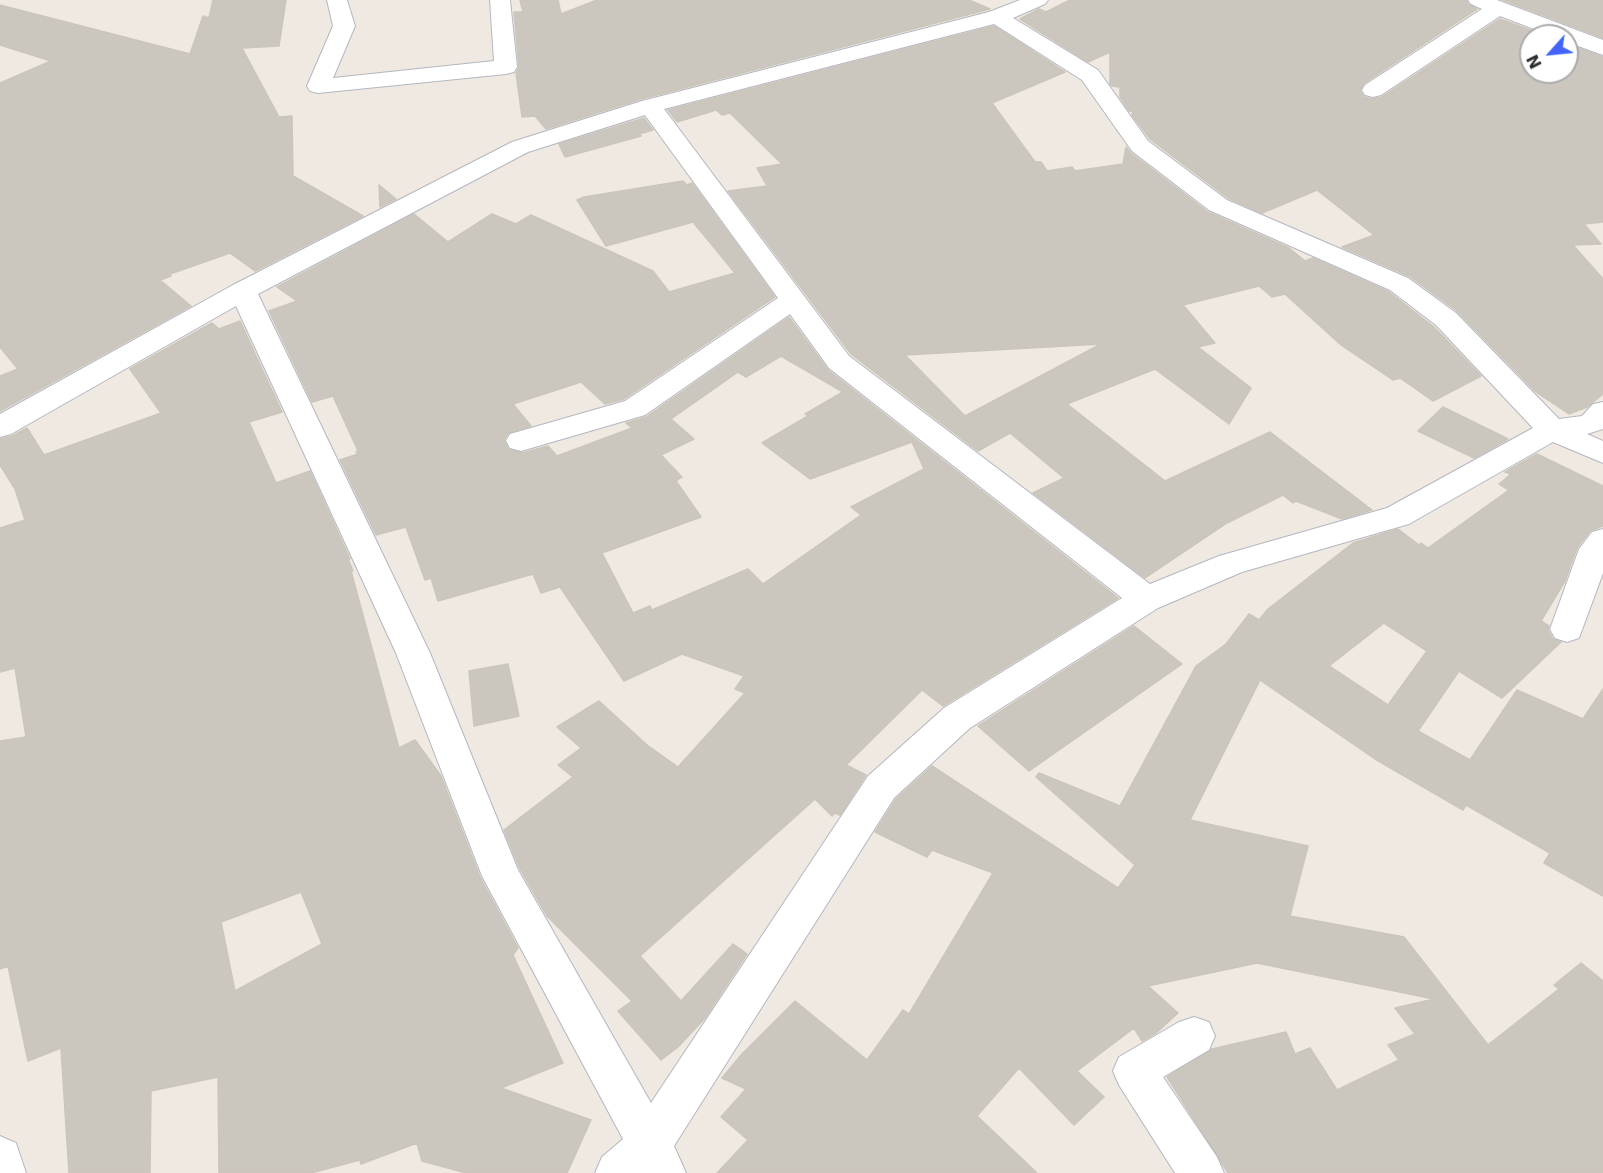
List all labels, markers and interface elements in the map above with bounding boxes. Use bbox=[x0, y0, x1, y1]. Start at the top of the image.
north arrow bbox=[1519, 24, 1579, 84]
text: N bbox=[1523, 51, 1546, 72]

